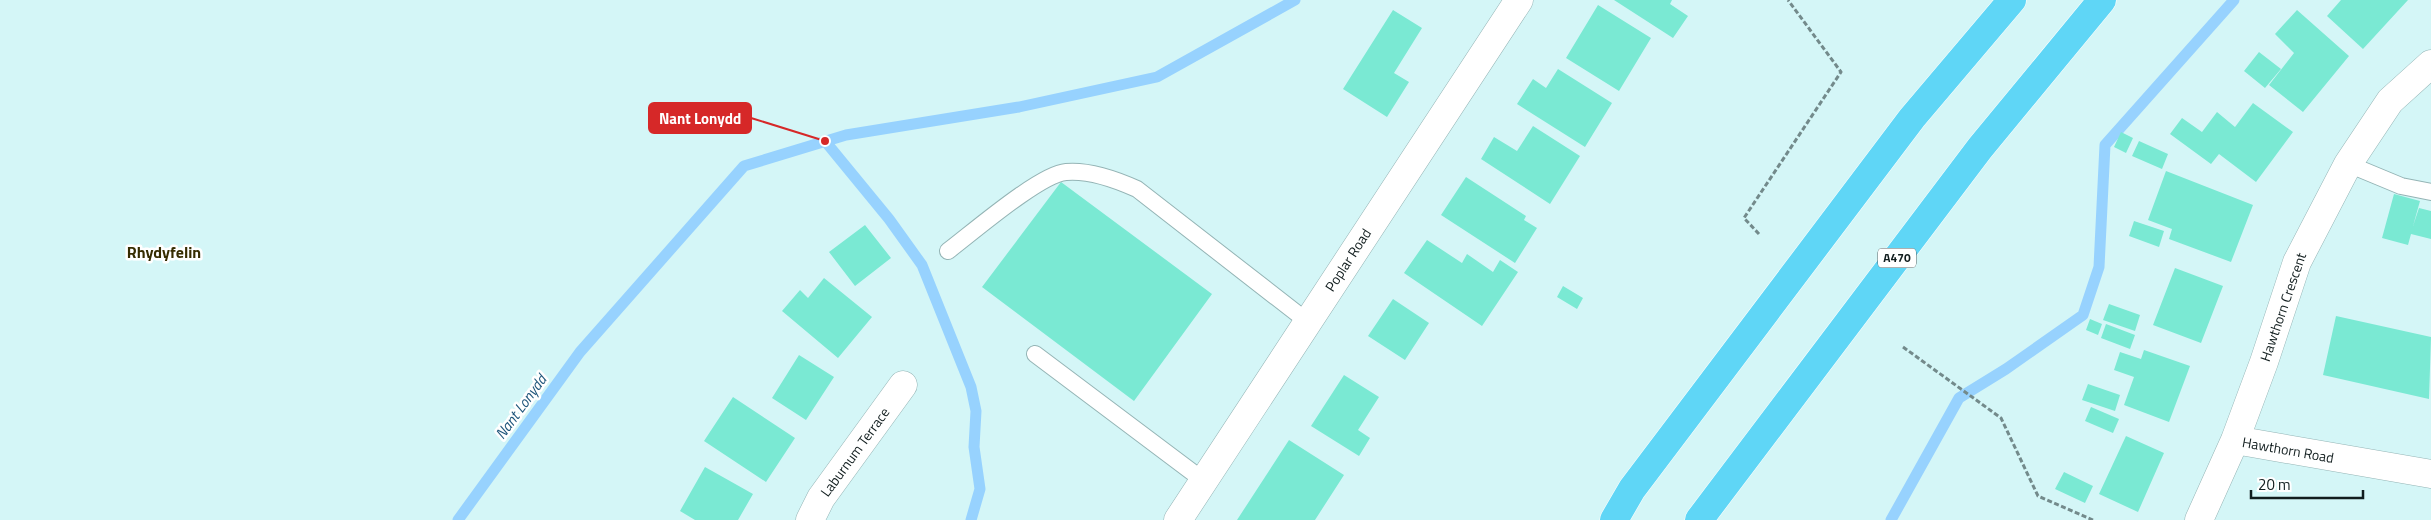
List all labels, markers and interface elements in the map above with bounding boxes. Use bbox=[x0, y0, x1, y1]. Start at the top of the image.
callout: Nant Lonydd bbox=[649, 103, 751, 133]
text: Nant Lonydd bbox=[659, 107, 741, 130]
street label: Poplar Road bbox=[1319, 224, 1376, 295]
district label: Rhydyfelin bbox=[127, 240, 201, 264]
road number: A470 bbox=[1878, 248, 1916, 268]
street label: Hawthorn Crescent bbox=[2254, 250, 2311, 364]
water label: Nant Lonydd bbox=[489, 368, 553, 444]
street label: Laburnum Terrace bbox=[815, 403, 894, 501]
street label: Hawthorn Road bbox=[2241, 431, 2336, 468]
scale bar bbox=[2251, 468, 2364, 500]
text: 20 m bbox=[2258, 473, 2291, 496]

